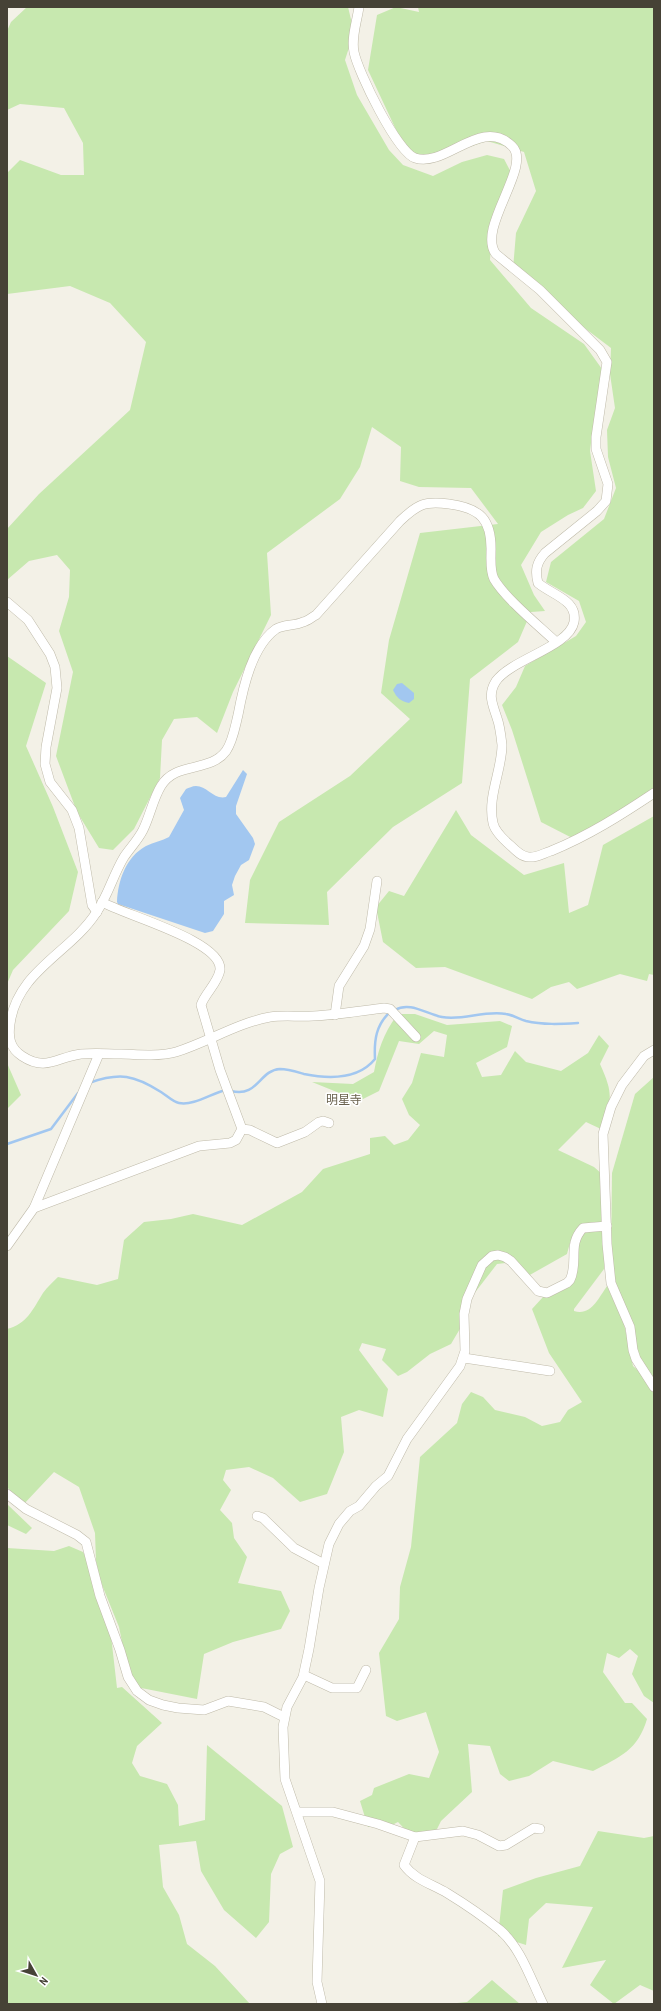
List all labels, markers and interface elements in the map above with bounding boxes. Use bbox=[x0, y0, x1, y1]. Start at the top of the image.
district label: 明星寺 bbox=[326, 1092, 362, 1108]
north arrow bbox=[16, 1955, 56, 1995]
text: N bbox=[36, 1974, 51, 1988]

